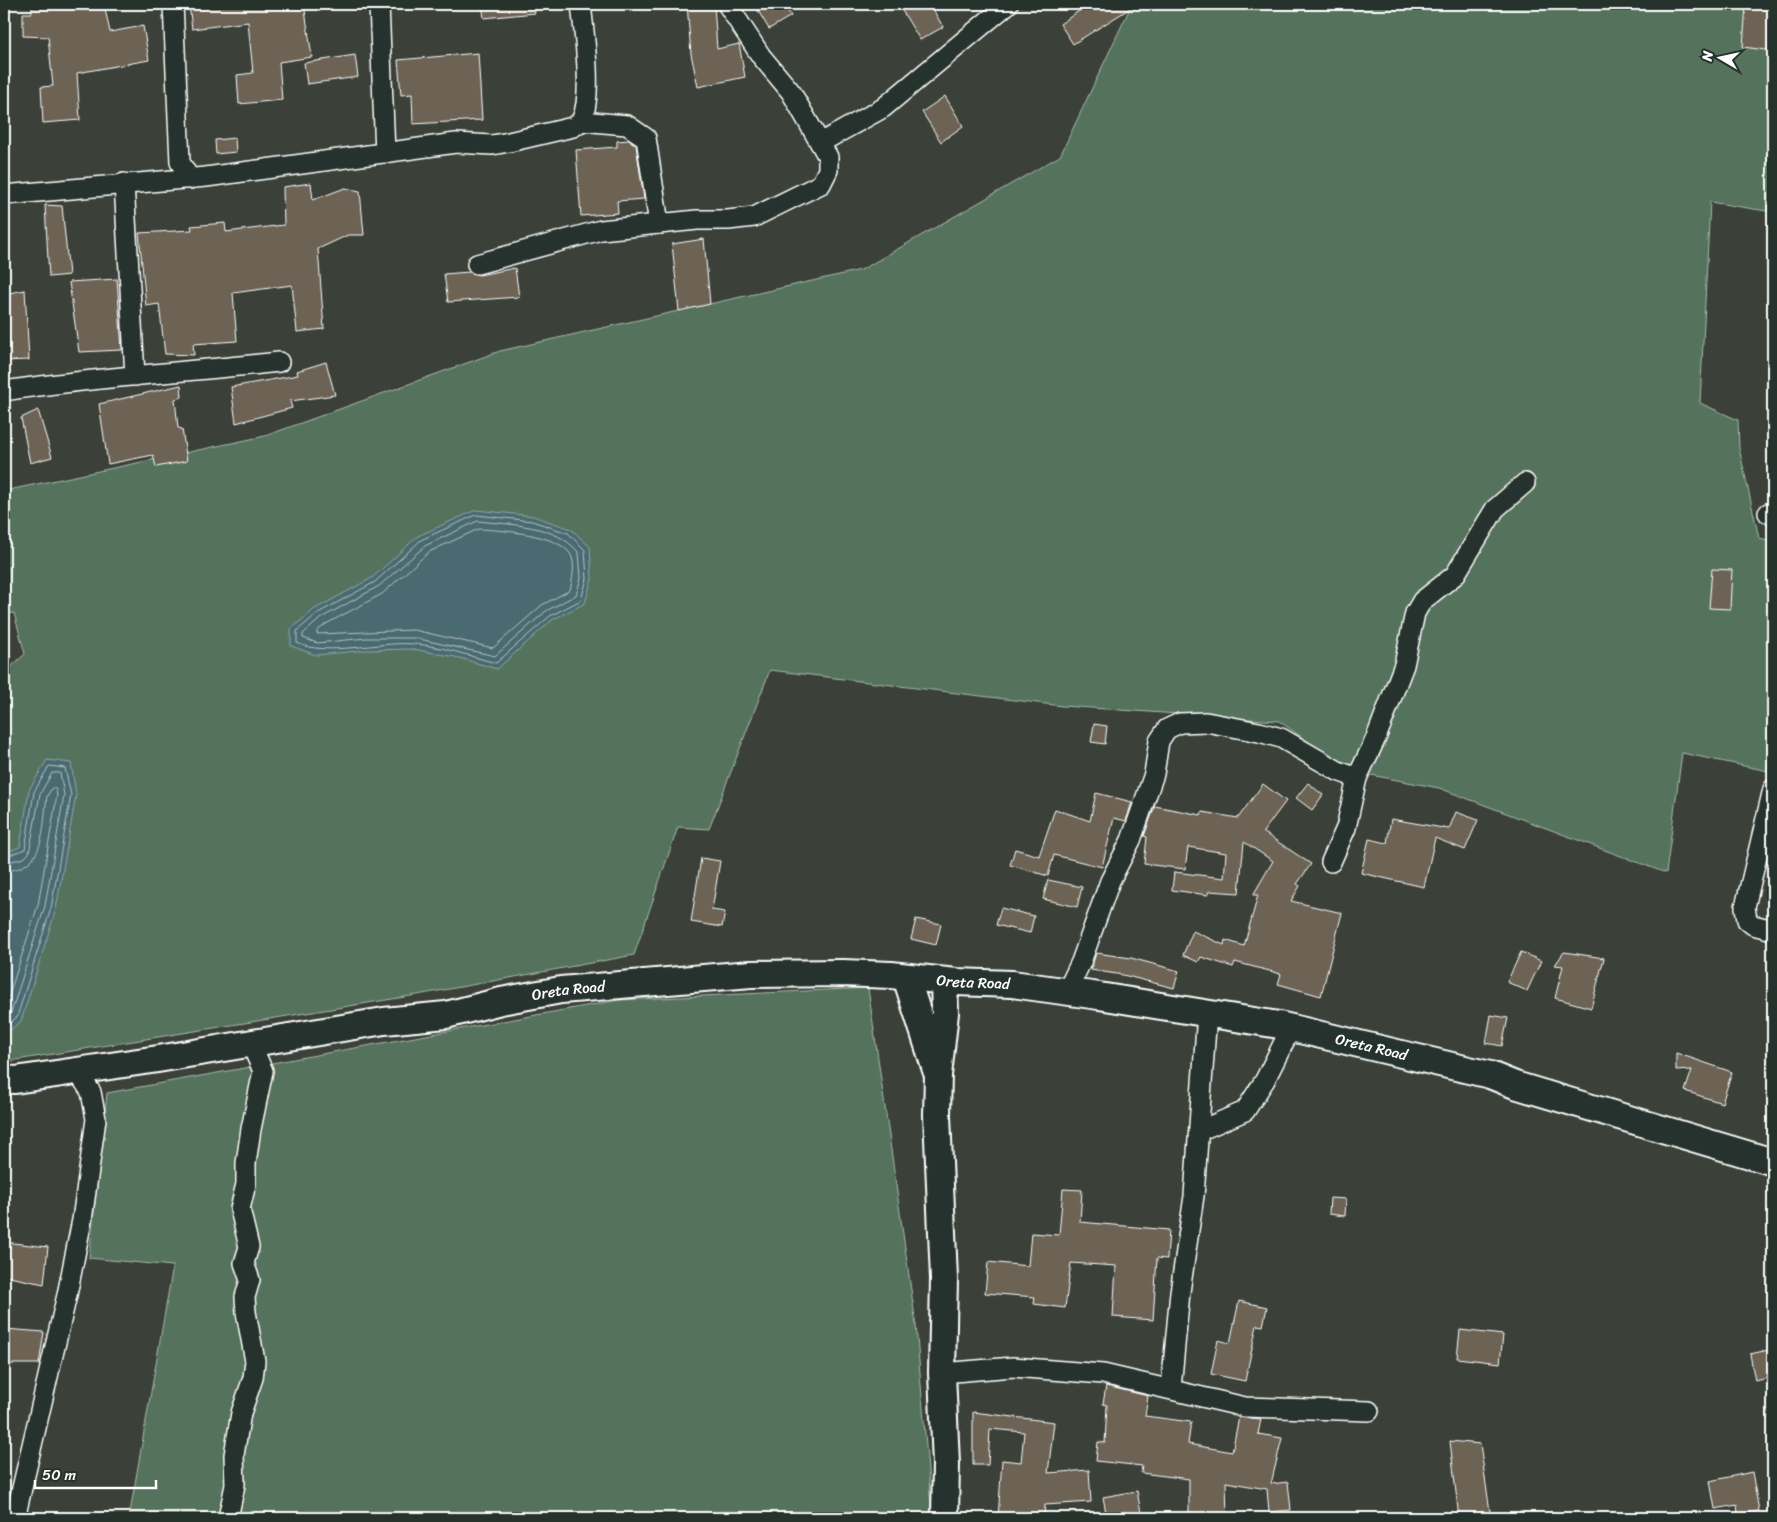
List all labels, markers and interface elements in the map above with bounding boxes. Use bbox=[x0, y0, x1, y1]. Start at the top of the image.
north arrow bbox=[1694, 32, 1744, 82]
text: N bbox=[1694, 49, 1721, 64]
street label: Oreta Road bbox=[935, 967, 1011, 997]
street label: Oreta Road bbox=[530, 973, 607, 1008]
street label: Oreta Road bbox=[1333, 1026, 1411, 1068]
scale bar bbox=[35, 1457, 156, 1489]
text: 50 m bbox=[42, 1462, 77, 1488]

